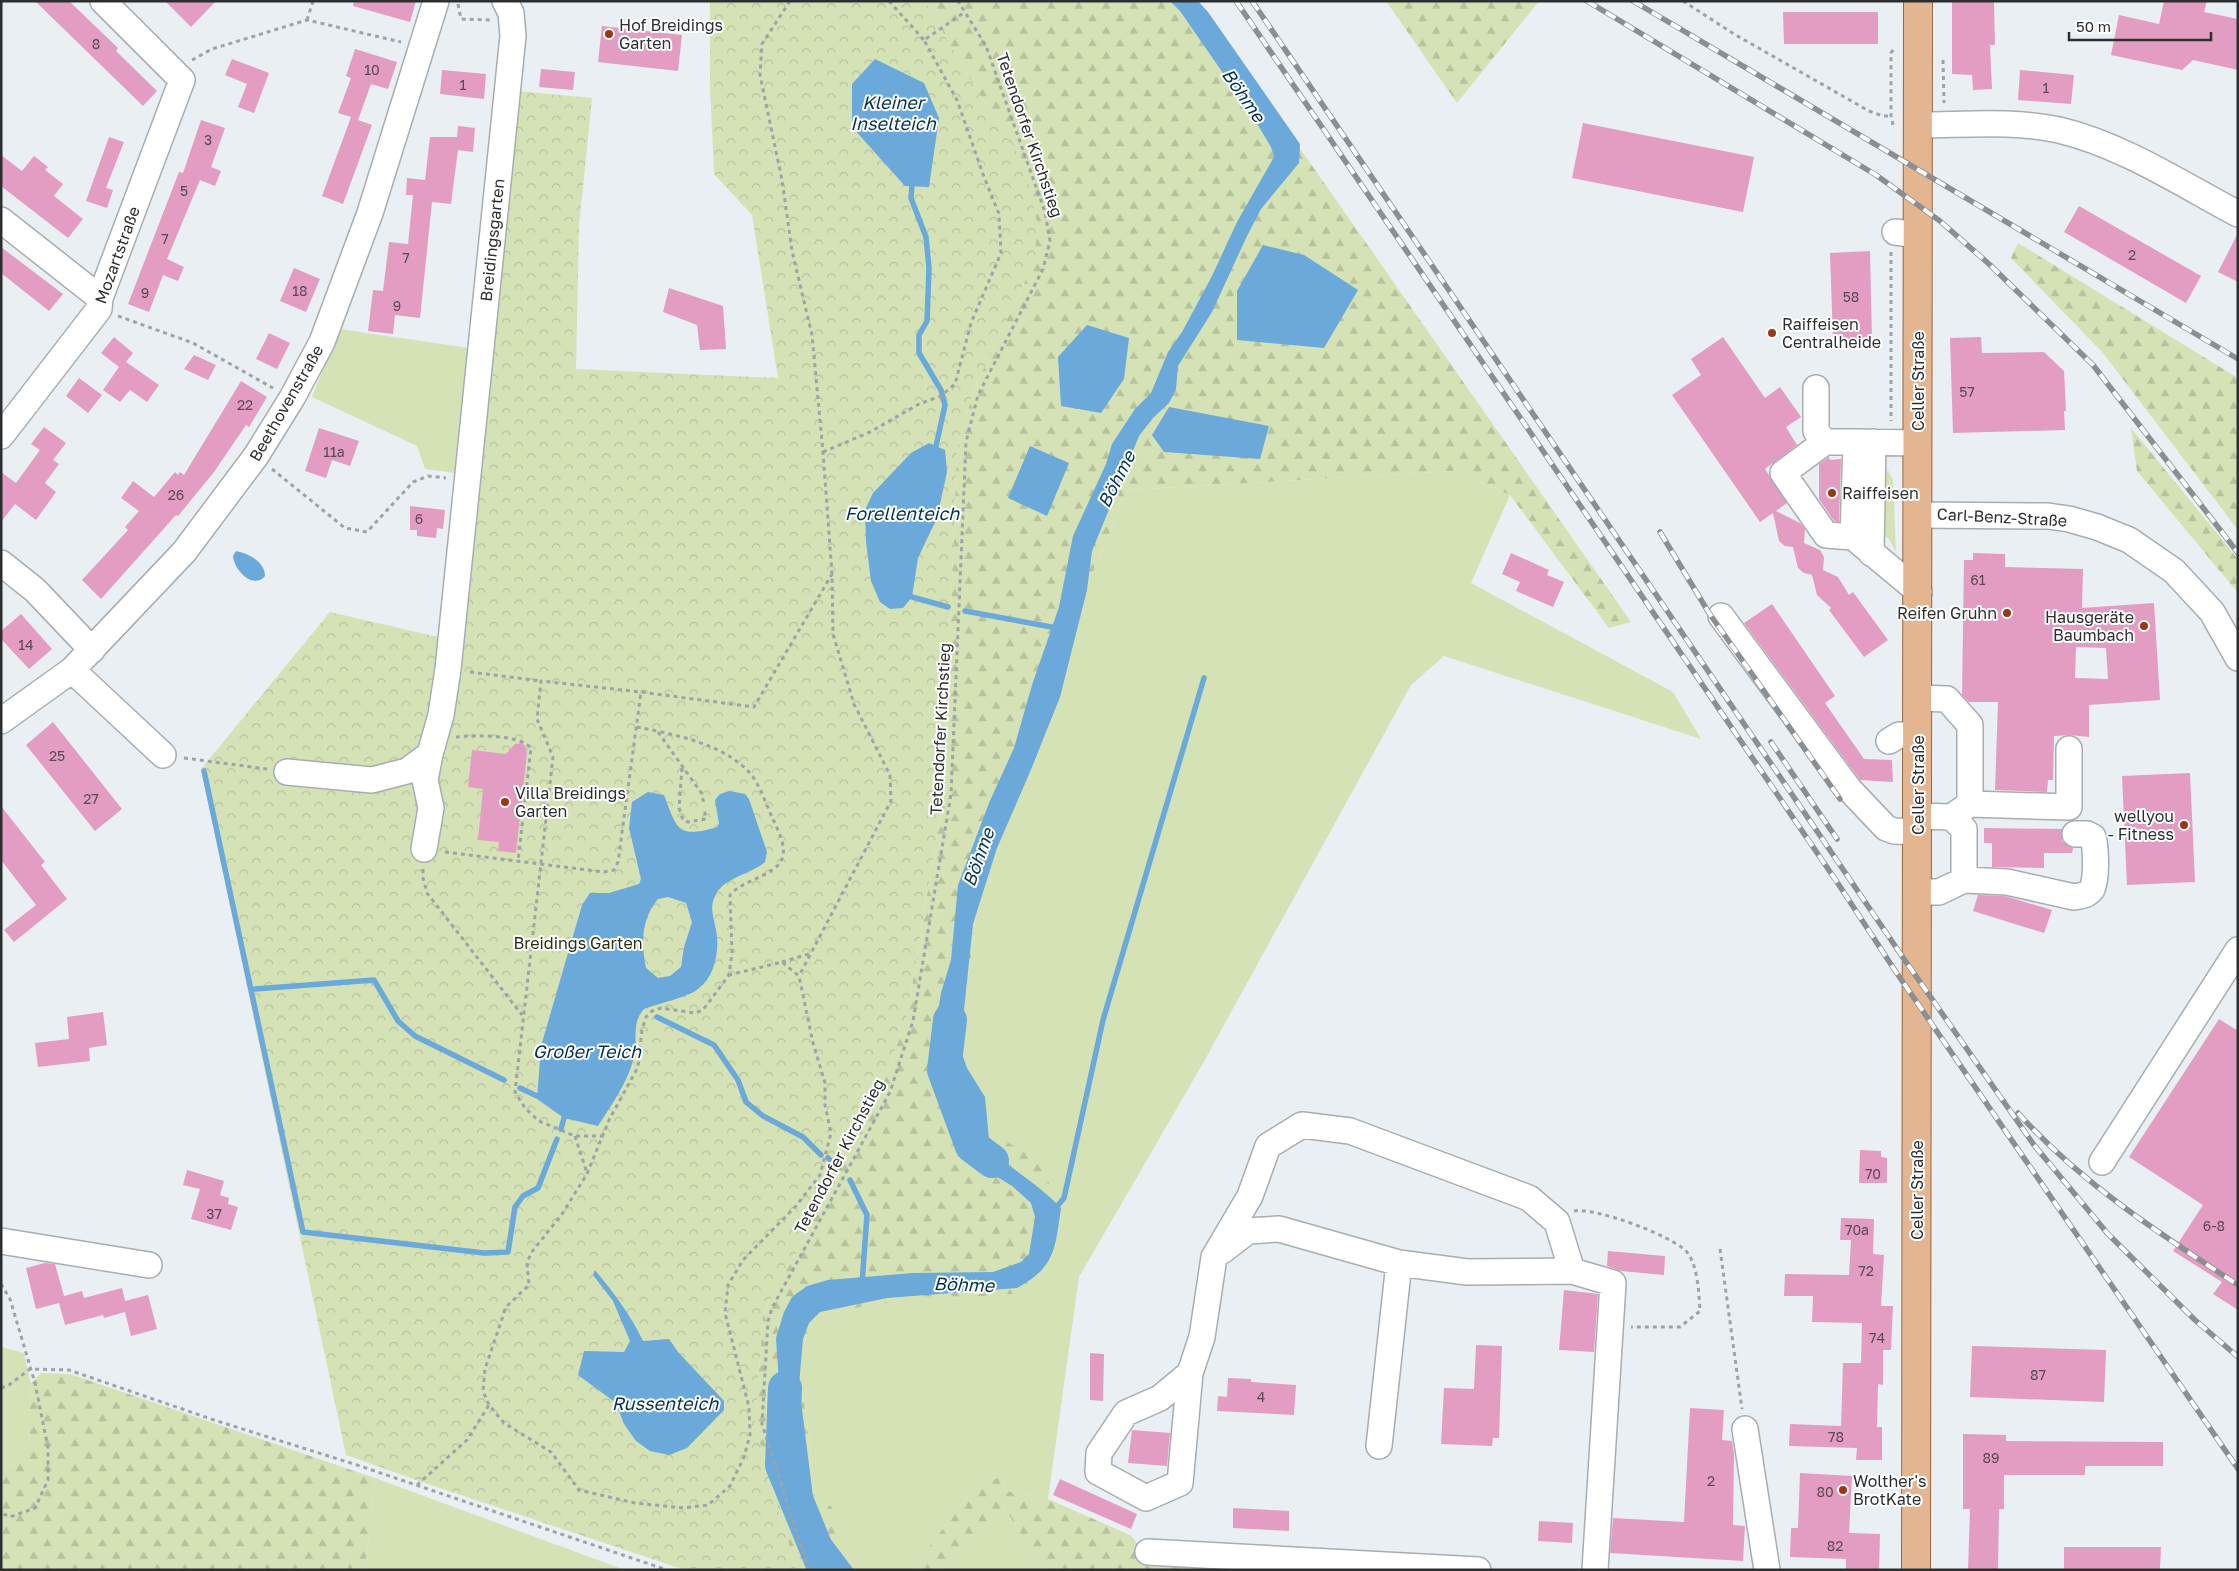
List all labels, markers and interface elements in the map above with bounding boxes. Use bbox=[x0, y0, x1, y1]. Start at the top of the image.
scale bar bbox=[2069, 10, 2212, 42]
place label: Hof Breidings Garten bbox=[619, 15, 723, 53]
text: 50 m bbox=[2076, 17, 2111, 35]
marker: Hof Breidings Garten bbox=[603, 28, 615, 40]
house number: 8 bbox=[92, 35, 100, 52]
street label: Tetendorfer Kirchstieg bbox=[992, 50, 1068, 220]
house number: 10 bbox=[364, 61, 380, 78]
water label: Böhme bbox=[1218, 64, 1271, 127]
house number: 1 bbox=[460, 76, 467, 93]
house number: 1 bbox=[2043, 79, 2050, 96]
water label: Kleiner Inselteich bbox=[850, 91, 937, 134]
house number: 3 bbox=[204, 131, 212, 148]
street label: Breidingsgarten bbox=[476, 177, 508, 303]
house number: 5 bbox=[180, 182, 188, 199]
street label: Mozartstraße bbox=[90, 204, 144, 306]
house number: 7 bbox=[161, 230, 169, 247]
house number: 2 bbox=[2128, 246, 2136, 263]
house number: 7 bbox=[402, 249, 410, 266]
house number: 18 bbox=[292, 282, 308, 299]
house number: 9 bbox=[141, 284, 149, 301]
house number: 58 bbox=[1843, 288, 1859, 305]
house number: 9 bbox=[393, 297, 401, 314]
place label: Raiffeisen Centralheide bbox=[1782, 314, 1881, 352]
marker: Raiffeisen Centralheide bbox=[1766, 327, 1778, 339]
street label: Celler Straße bbox=[1908, 331, 1928, 431]
street label: Beethovenstraße bbox=[245, 341, 327, 465]
house number: 57 bbox=[1959, 383, 1975, 400]
house number: 22 bbox=[237, 396, 253, 413]
house number: 11a bbox=[323, 443, 345, 460]
water label: Böhme bbox=[1093, 446, 1140, 511]
place label: Raiffeisen bbox=[1842, 483, 1919, 503]
house number: 26 bbox=[168, 486, 184, 503]
marker: Raiffeisen bbox=[1826, 487, 1838, 499]
water label: Forellenteich bbox=[845, 502, 960, 524]
street label: Carl-Benz-Straße bbox=[1936, 504, 2068, 530]
house number: 6 bbox=[415, 510, 423, 527]
house number: 61 bbox=[1970, 571, 1986, 588]
place label: Reifen Gruhn bbox=[1897, 603, 1997, 623]
marker: Reifen Gruhn bbox=[2001, 607, 2013, 619]
place label: Hausgeräte Baumbach bbox=[2045, 607, 2134, 645]
marker: Hausgeräte Baumbach bbox=[2138, 620, 2150, 632]
house number: 14 bbox=[18, 636, 34, 653]
street label: Tetendorfer Kirchstieg bbox=[925, 642, 955, 816]
street label: Celler Straße bbox=[1908, 735, 1928, 835]
house number: 25 bbox=[49, 747, 65, 764]
place label: Villa Breidings Garten bbox=[515, 783, 626, 821]
house number: 27 bbox=[83, 790, 99, 807]
marker: Villa Breidings Garten bbox=[499, 796, 511, 808]
place label: wellyou - Fitness bbox=[2108, 806, 2174, 844]
marker: wellyou - Fitness bbox=[2178, 819, 2190, 831]
water label: Böhme bbox=[957, 823, 999, 889]
park label: Breidings Garten bbox=[513, 933, 643, 953]
water label: Großer Teich bbox=[533, 1040, 642, 1062]
street label: Tetendorfer Kirchstieg bbox=[790, 1075, 888, 1237]
street label: Celler Straße bbox=[1907, 1140, 1927, 1240]
house number: 70 bbox=[1865, 1165, 1881, 1182]
house number: 37 bbox=[206, 1205, 222, 1222]
house number: 6-8 bbox=[2203, 1217, 2225, 1234]
house number: 70a bbox=[1845, 1221, 1869, 1238]
house number: 72 bbox=[1858, 1262, 1874, 1279]
water label: Böhme bbox=[933, 1272, 996, 1296]
house number: 74 bbox=[1869, 1329, 1885, 1346]
house number: 87 bbox=[2030, 1366, 2046, 1383]
house number: 4 bbox=[1257, 1388, 1265, 1405]
water label: Russenteich bbox=[612, 1392, 719, 1414]
house number: 78 bbox=[1828, 1428, 1844, 1445]
house number: 89 bbox=[1982, 1449, 2000, 1466]
place label: Wolther's BrotKate bbox=[1853, 1471, 1927, 1509]
house number: 2 bbox=[1707, 1472, 1715, 1489]
house number: 80 bbox=[1816, 1483, 1834, 1500]
marker: Wolther's BrotKate bbox=[1837, 1484, 1849, 1496]
house number: 82 bbox=[1827, 1537, 1843, 1554]

